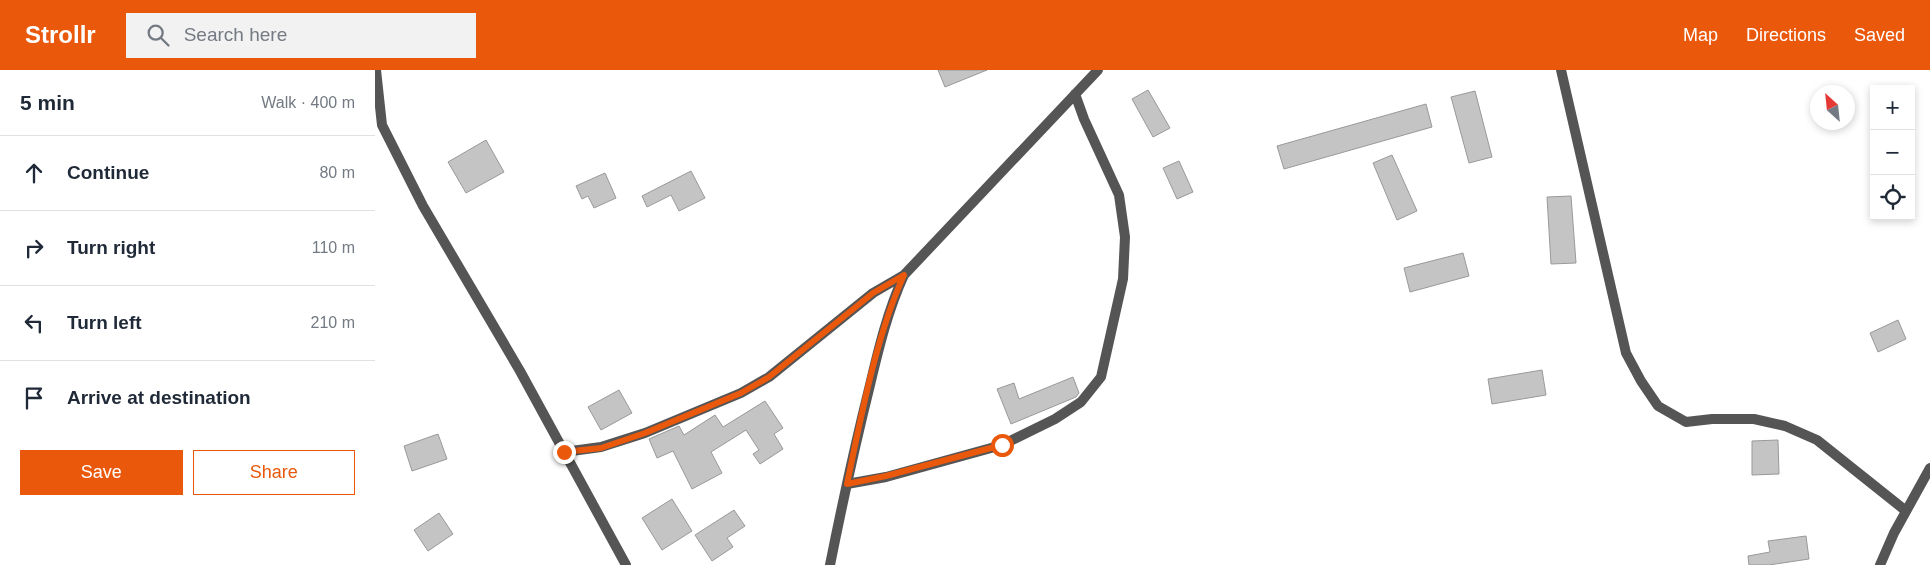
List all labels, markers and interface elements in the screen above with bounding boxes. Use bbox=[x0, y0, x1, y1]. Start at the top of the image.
search box bbox=[126, 13, 476, 58]
text: Strollr bbox=[25, 21, 96, 48]
icon: search bbox=[144, 21, 172, 49]
text: Search here bbox=[184, 24, 287, 45]
text: Map bbox=[1683, 25, 1718, 45]
text: Directions bbox=[1746, 25, 1826, 45]
text: Saved bbox=[1854, 25, 1905, 45]
north arrow bbox=[1810, 85, 1855, 130]
map controls bbox=[1870, 85, 1915, 220]
button: + bbox=[1870, 85, 1915, 130]
text: 5 min bbox=[20, 91, 75, 114]
text: Walk · 400 m bbox=[261, 94, 355, 111]
button: − bbox=[1870, 130, 1915, 175]
icon: ahead bbox=[20, 159, 48, 187]
text: Continue bbox=[67, 162, 149, 183]
text: 80 m bbox=[319, 164, 355, 181]
button: locate bbox=[1870, 175, 1915, 220]
icon: right bbox=[20, 234, 48, 262]
text: Turn right bbox=[67, 237, 155, 258]
text: 110 m bbox=[312, 239, 355, 256]
icon: left bbox=[20, 309, 48, 337]
text: Turn left bbox=[67, 312, 142, 333]
text: 210 m bbox=[311, 314, 355, 331]
icon: arrive bbox=[20, 384, 48, 412]
text: Arrive at destination bbox=[67, 387, 251, 408]
route start bbox=[991, 434, 1014, 457]
route end bbox=[553, 441, 576, 464]
button: Save bbox=[20, 450, 183, 495]
button: Share bbox=[193, 450, 355, 495]

